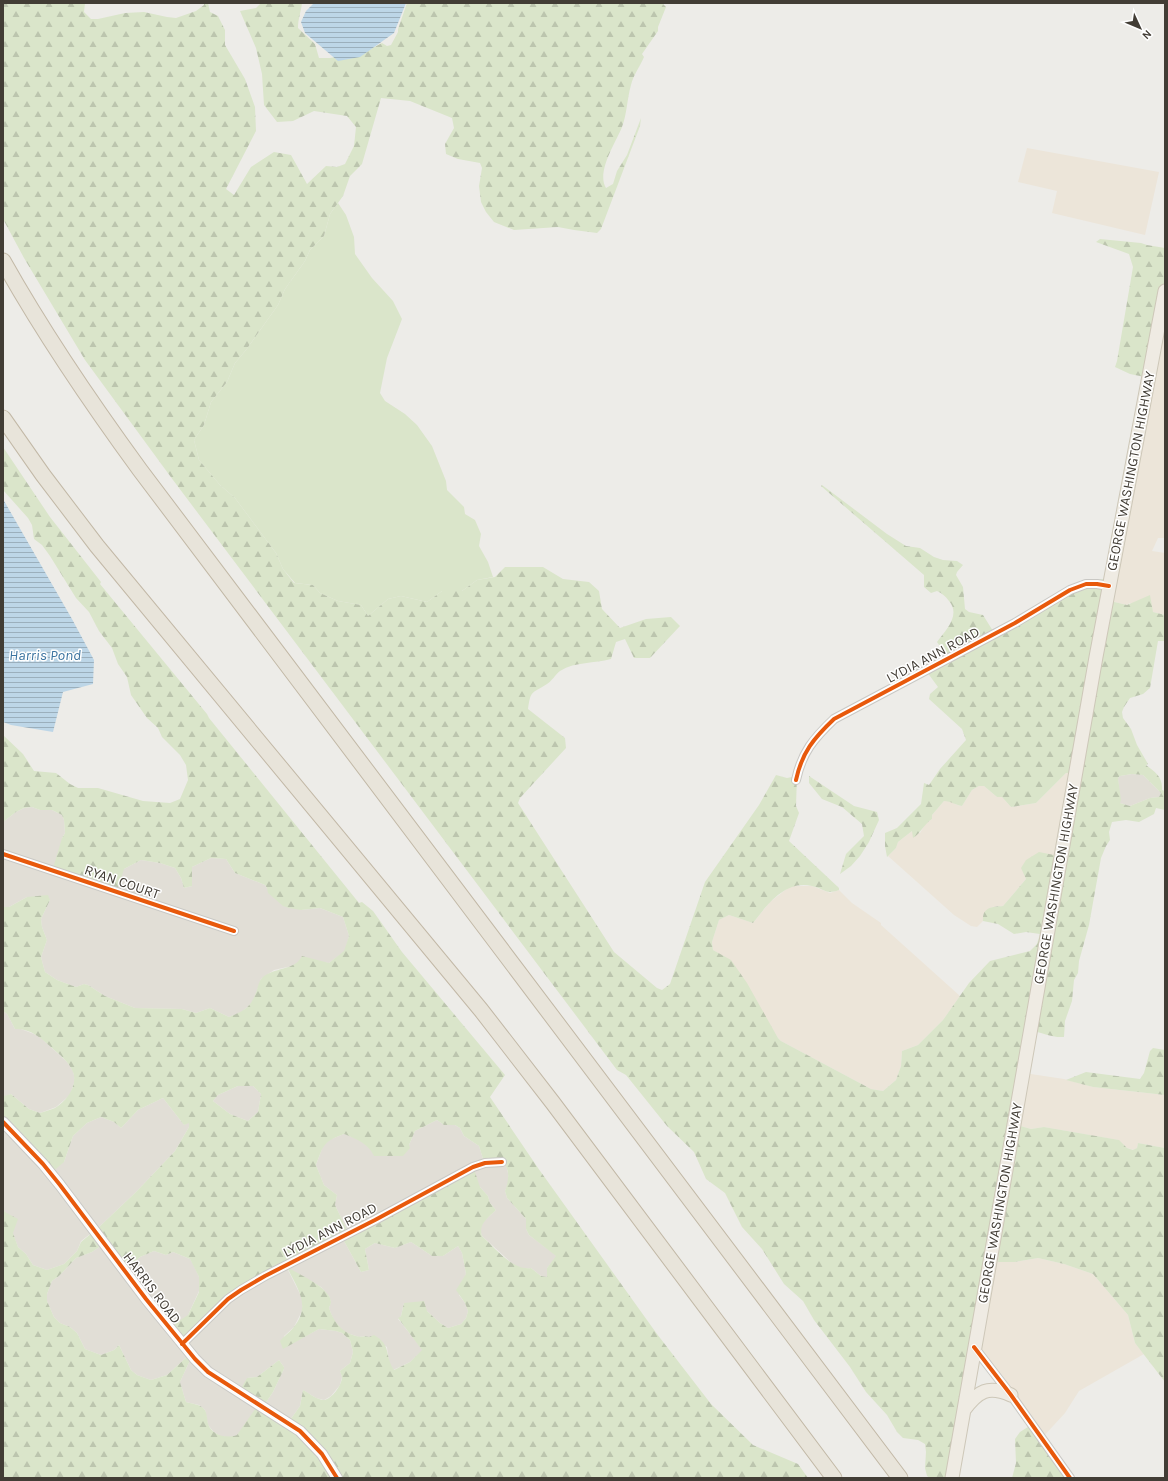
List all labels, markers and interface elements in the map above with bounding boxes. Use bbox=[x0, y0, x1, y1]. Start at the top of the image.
north arrow bbox=[1120, 8, 1160, 48]
text: N bbox=[1139, 27, 1154, 42]
street label: GEORGE WASHINGTON HIGHWAY bbox=[1103, 369, 1159, 572]
street label: LYDIA ANN ROAD bbox=[883, 623, 983, 687]
water label: Harris Pond bbox=[9, 646, 81, 664]
street label: GEORGE WASHINGTON HIGHWAY bbox=[1030, 782, 1082, 986]
street label: RYAN COURT bbox=[82, 861, 162, 903]
street label: GEORGE WASHINGTON HIGHWAY bbox=[974, 1101, 1026, 1305]
street label: LYDIA ANN ROAD bbox=[280, 1199, 380, 1261]
street label: HARRIS ROAD bbox=[120, 1249, 184, 1327]

